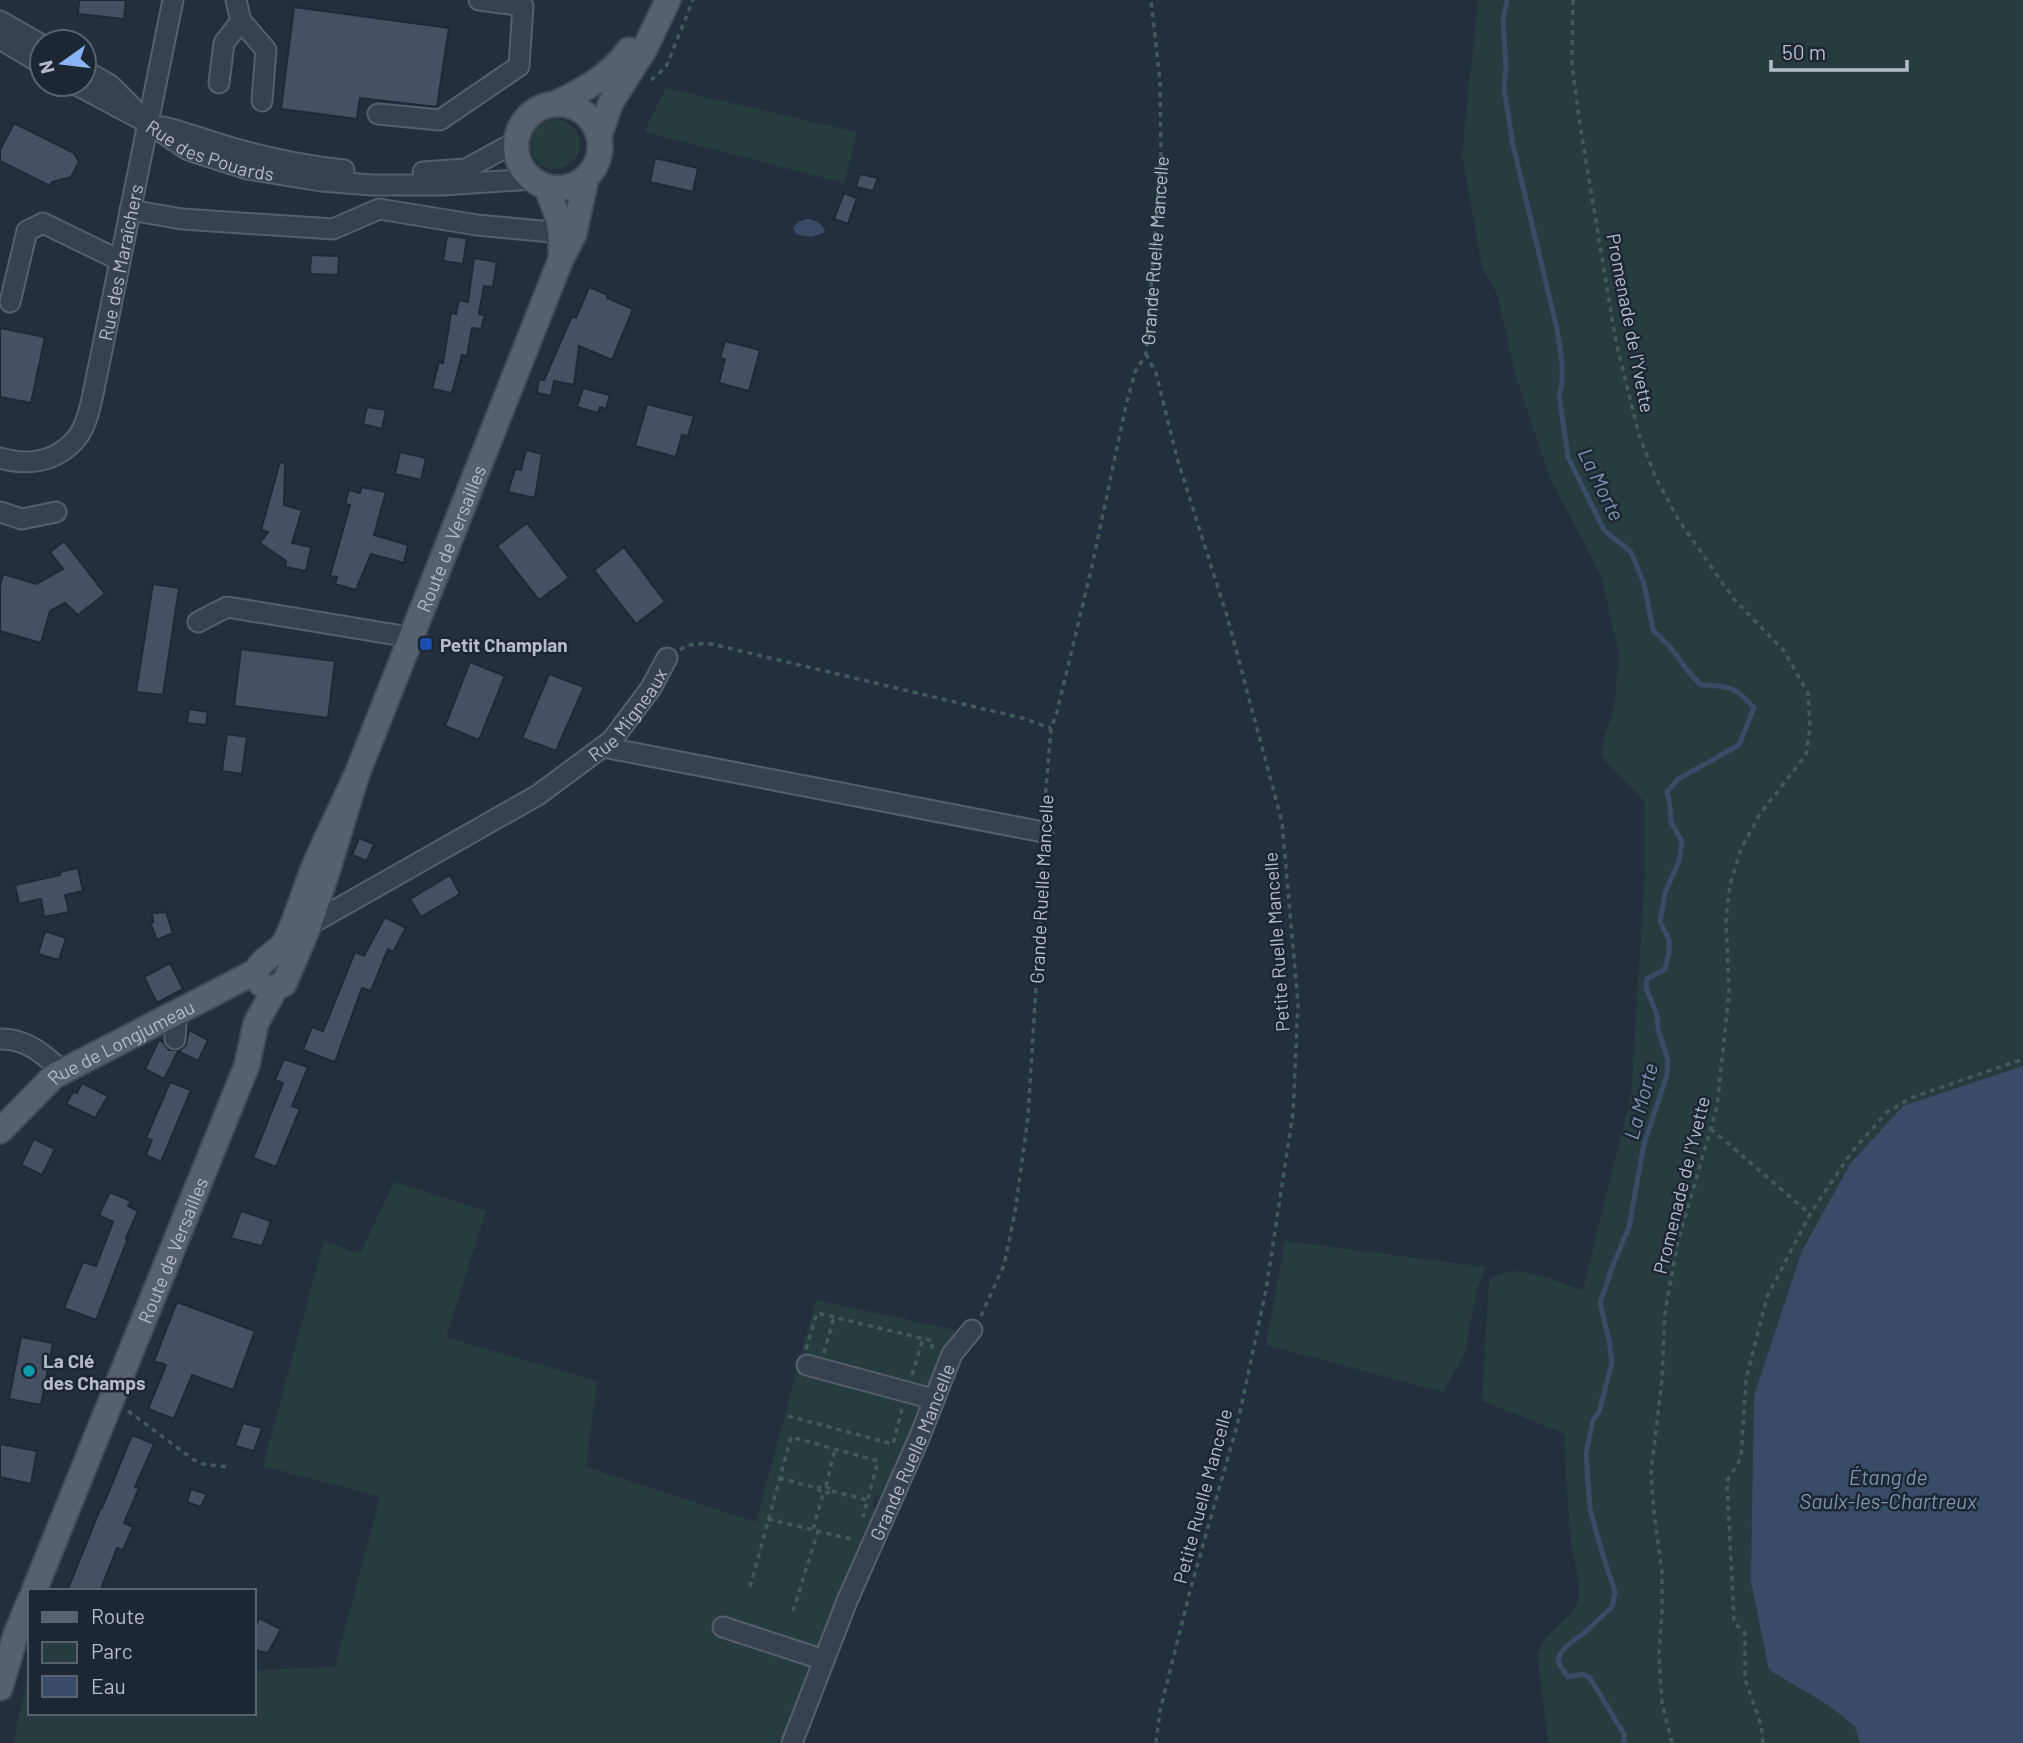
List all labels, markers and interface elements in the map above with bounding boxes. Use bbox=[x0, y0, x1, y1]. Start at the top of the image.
north arrow bbox=[28, 28, 98, 98]
scale bar bbox=[1771, 28, 1908, 72]
text: 50 m bbox=[1782, 39, 1826, 64]
text: N bbox=[33, 58, 59, 76]
street label: Rue des Pouards bbox=[142, 114, 276, 185]
street label: Grande Ruelle Mancelle bbox=[1135, 155, 1172, 346]
street label: Rue des Maraîchers bbox=[93, 182, 147, 343]
street label: Promenade de l'Yvette bbox=[1602, 231, 1660, 415]
water label: La Morte bbox=[1574, 443, 1630, 525]
street label: Route de Versailles bbox=[411, 462, 490, 615]
place label: Petit Champlan bbox=[440, 633, 568, 656]
marker: Petit Champlan bbox=[418, 636, 434, 652]
street label: Rue Migneaux bbox=[583, 664, 671, 766]
street label: Grande Ruelle Mancelle bbox=[1025, 794, 1057, 984]
street label: Petite Ruelle Mancelle bbox=[1258, 851, 1294, 1033]
street label: Rue de Longjumeau bbox=[42, 994, 198, 1088]
water label: La Morte bbox=[1618, 1060, 1662, 1142]
street label: Promenade de l'Yvette bbox=[1648, 1094, 1714, 1276]
street label: Route de Versailles bbox=[132, 1173, 212, 1326]
place label: La Clé des Champs bbox=[43, 1349, 146, 1394]
street label: Grande Ruelle Mancelle bbox=[864, 1360, 959, 1544]
marker: La Clé des Champs bbox=[21, 1363, 37, 1379]
street label: Petite Ruelle Mancelle bbox=[1168, 1406, 1236, 1586]
water label: Étang de Saulx-les-Chartreux bbox=[1799, 1464, 1978, 1513]
legend bbox=[28, 1589, 256, 1715]
text: Route bbox=[91, 1603, 145, 1628]
text: Parc bbox=[91, 1638, 133, 1663]
text: Eau bbox=[91, 1673, 126, 1698]

